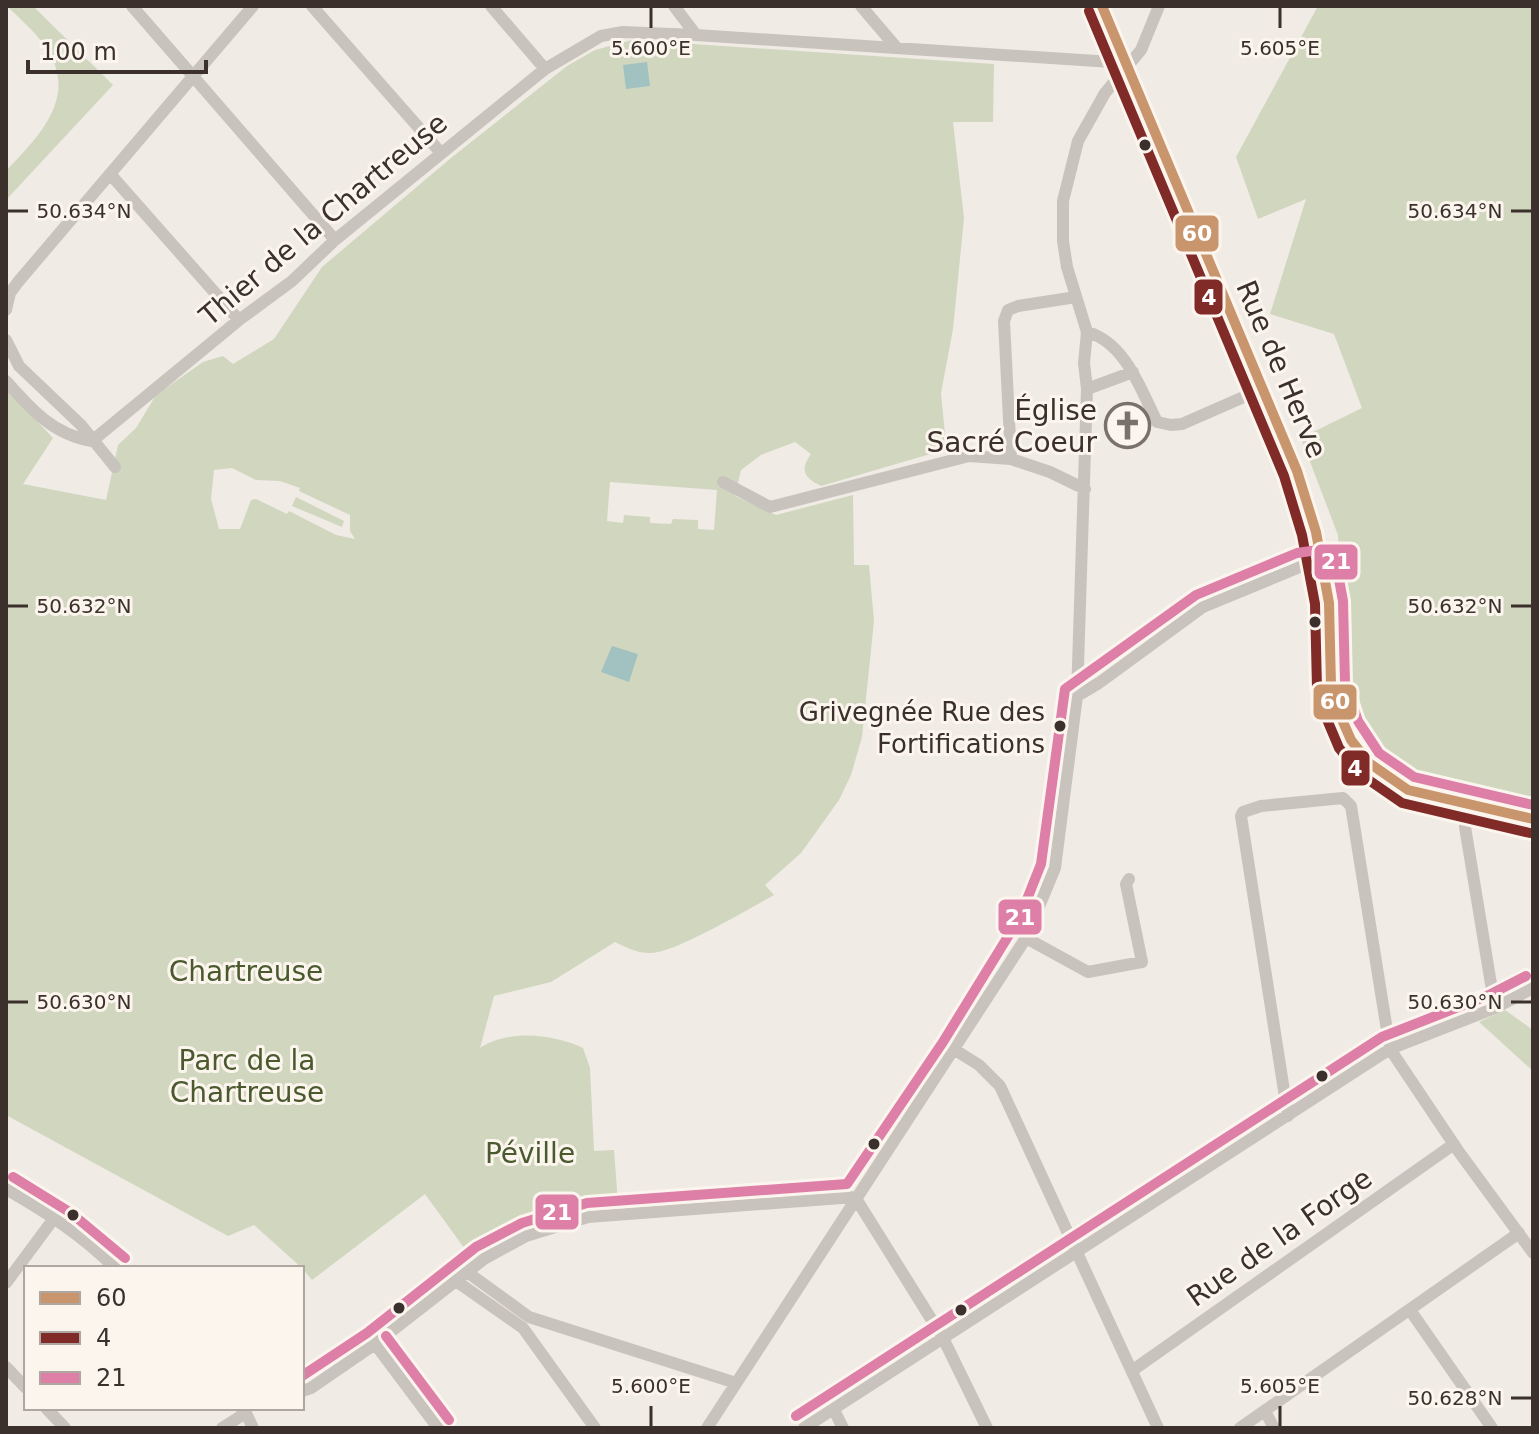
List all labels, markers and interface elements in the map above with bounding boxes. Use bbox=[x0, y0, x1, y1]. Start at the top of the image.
scale bar bbox=[28, 24, 206, 74]
text: 5.600°E bbox=[611, 36, 691, 60]
text: 5.605°E bbox=[1240, 36, 1320, 60]
text: 100 m bbox=[40, 38, 117, 66]
street label: Thier de la Chartreuse bbox=[192, 106, 454, 333]
unlabelled marker bbox=[1137, 137, 1153, 153]
text: 50.634°N bbox=[37, 199, 131, 223]
text: 50.634°N bbox=[1408, 199, 1502, 223]
line badge: 60 bbox=[1174, 214, 1220, 253]
text: 60 bbox=[1182, 221, 1212, 246]
street label: Rue de Herve bbox=[1229, 276, 1334, 463]
line badge: 4 bbox=[1193, 278, 1224, 316]
text: 4 bbox=[1201, 285, 1217, 310]
place label: Église Sacré Coeur bbox=[926, 393, 1097, 459]
church icon: Église Sacré Coeur bbox=[1104, 402, 1152, 450]
line badge: 21 bbox=[1313, 543, 1359, 581]
text: 21 bbox=[1321, 549, 1351, 574]
text: 50.632°N bbox=[37, 594, 131, 618]
text: 50.632°N bbox=[1408, 594, 1502, 618]
unlabelled marker bbox=[1307, 614, 1323, 630]
line badge: 60 bbox=[1312, 683, 1358, 721]
text: 60 bbox=[1320, 689, 1350, 714]
place label: Grivegnée Rue des Fortifications bbox=[799, 697, 1045, 759]
marker: Grivegnée Rue des Fortifications bbox=[1052, 718, 1068, 734]
line badge: 4 bbox=[1340, 749, 1371, 787]
text: 4 bbox=[1347, 756, 1363, 781]
line badge: 21 bbox=[997, 898, 1043, 936]
text: 21 bbox=[1005, 905, 1035, 930]
park label: Chartreuse bbox=[169, 955, 323, 988]
text: 50.630°N bbox=[37, 990, 131, 1014]
text: 50.630°N bbox=[1408, 990, 1502, 1014]
park label: Parc de la Chartreuse bbox=[170, 1044, 324, 1109]
unlabelled marker bbox=[1314, 1068, 1330, 1084]
unlabelled marker bbox=[866, 1136, 882, 1152]
park label: Péville bbox=[485, 1137, 575, 1170]
street label: Rue de la Forge bbox=[1181, 1161, 1378, 1313]
line badge: 21 bbox=[534, 1193, 580, 1231]
text: 21 bbox=[542, 1200, 572, 1225]
unlabelled marker bbox=[65, 1207, 81, 1223]
legend bbox=[24, 1266, 304, 1410]
text: 60 bbox=[96, 1284, 127, 1312]
unlabelled marker bbox=[391, 1300, 407, 1316]
unlabelled marker bbox=[953, 1302, 969, 1318]
text: 4 bbox=[96, 1324, 111, 1352]
text: 21 bbox=[96, 1364, 127, 1392]
text: 5.600°E bbox=[611, 1374, 691, 1398]
text: 5.605°E bbox=[1240, 1374, 1320, 1398]
text: 50.628°N bbox=[1408, 1386, 1502, 1410]

